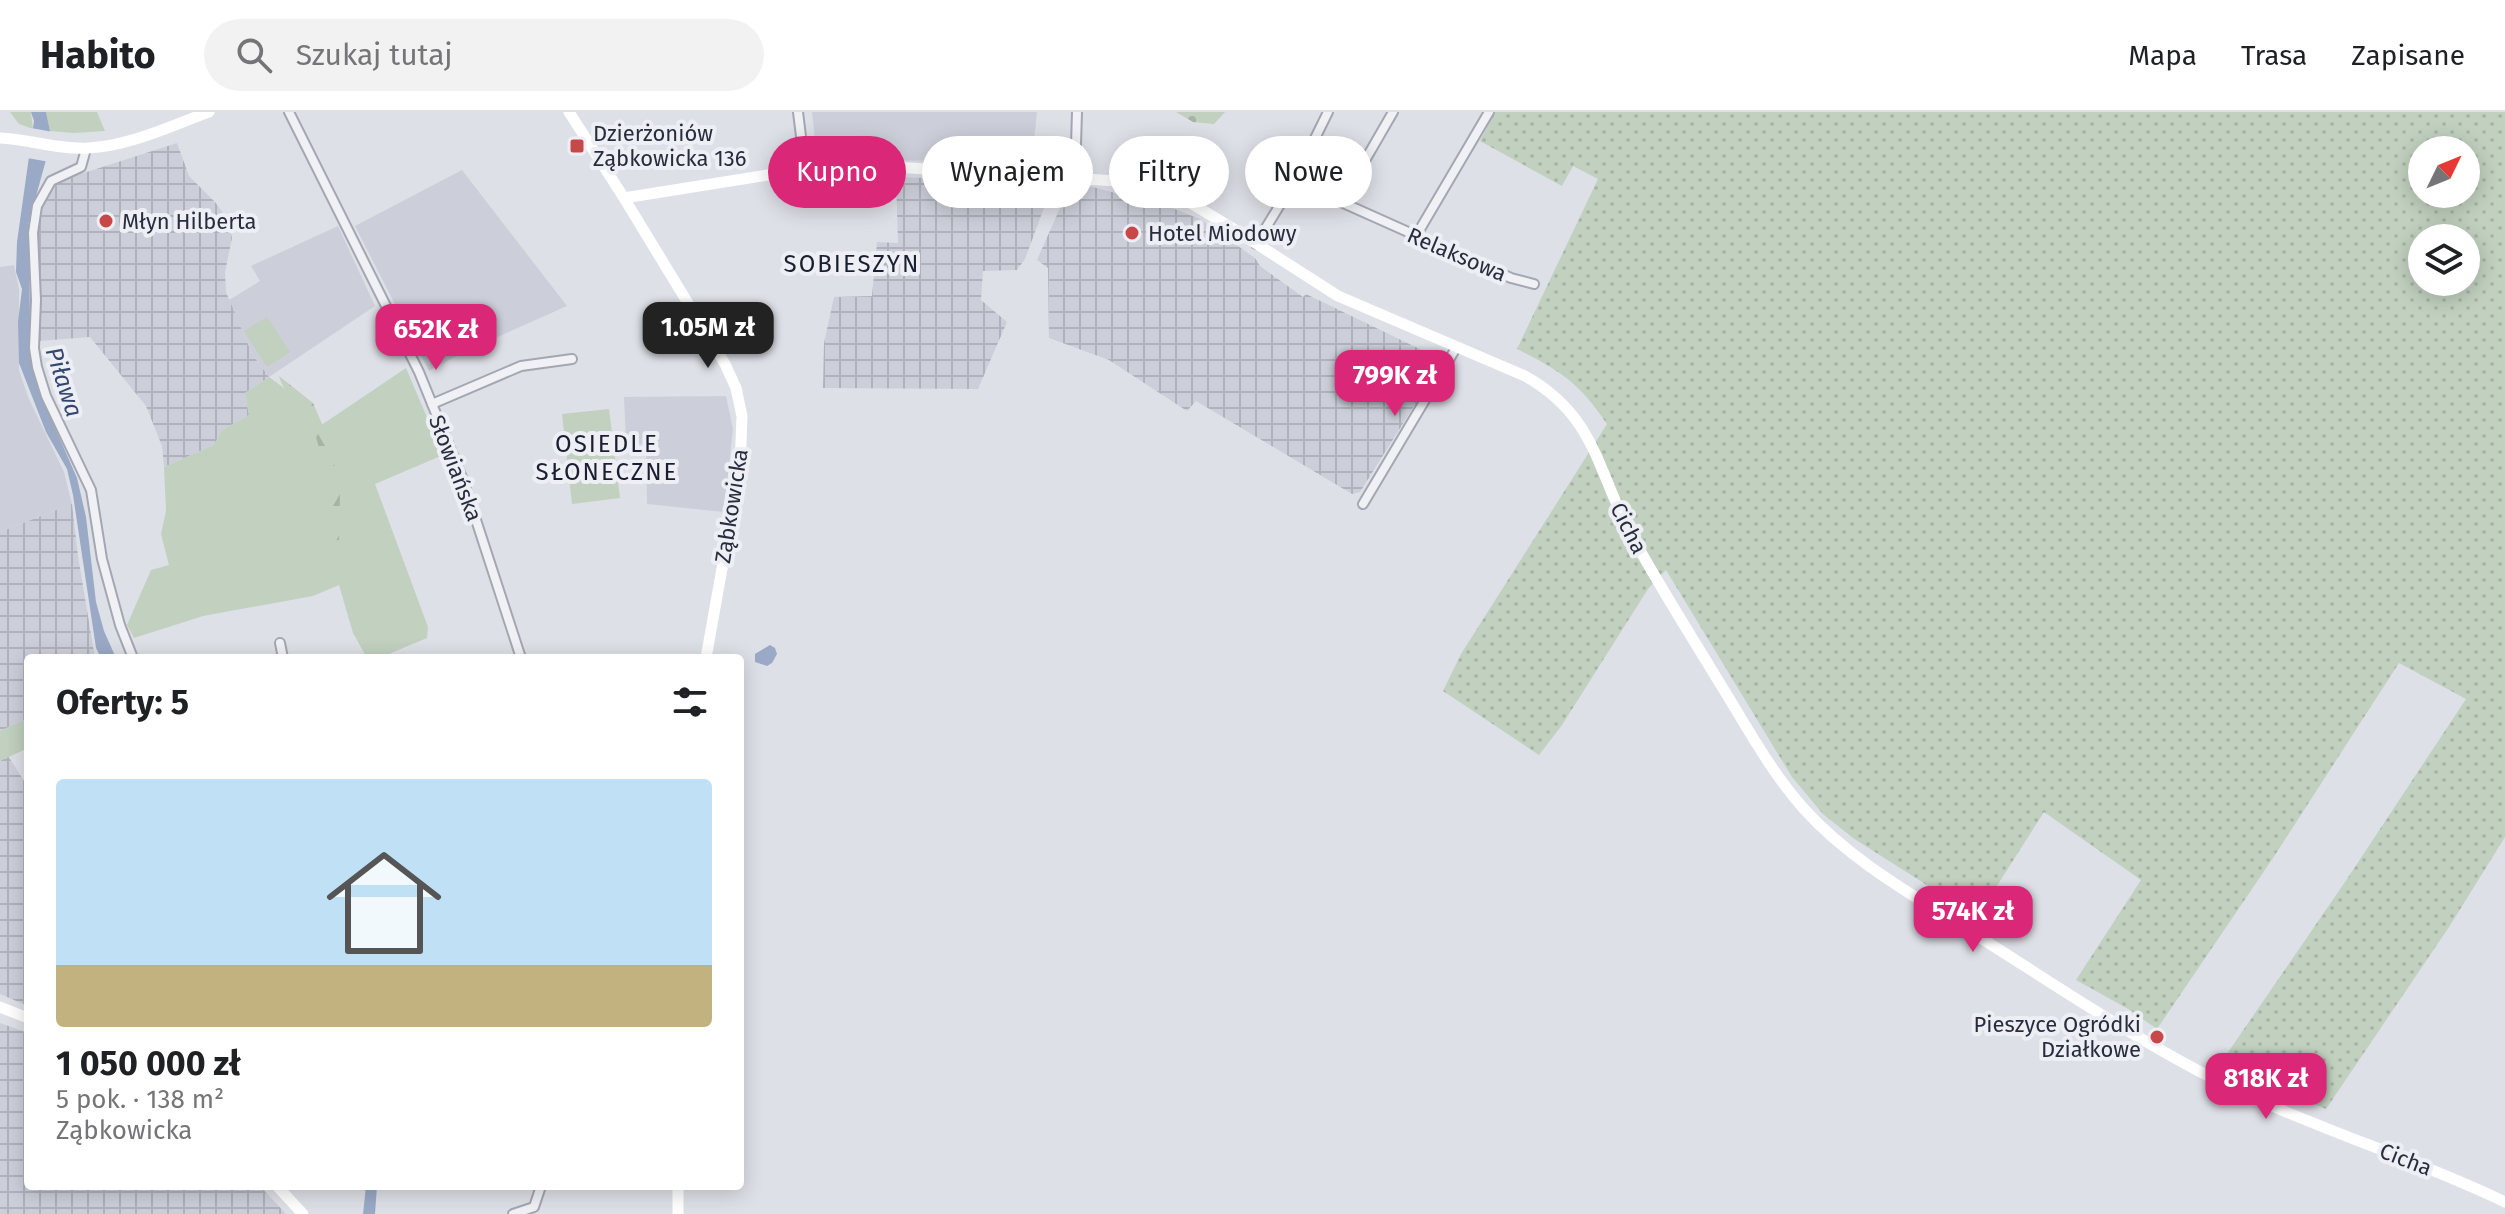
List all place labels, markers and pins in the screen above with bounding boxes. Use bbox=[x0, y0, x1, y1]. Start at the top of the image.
place label: Dzierżoniów Ząbkowicka 136 bbox=[593, 120, 747, 172]
marker: Dzierżoniów Ząbkowicka 136 bbox=[568, 137, 586, 155]
place label: Młyn Hilberta bbox=[122, 208, 256, 235]
marker: Młyn Hilberta bbox=[97, 212, 115, 230]
place label: Hotel Miodowy bbox=[1148, 220, 1297, 247]
marker: Hotel Miodowy bbox=[1123, 224, 1141, 242]
pin: 1.05M zł bbox=[625, 302, 791, 370]
pin: 652K zł bbox=[362, 304, 510, 372]
pin: 799K zł bbox=[1321, 350, 1469, 418]
pin: 574K zł bbox=[1899, 886, 2047, 954]
place label: Pieszyce Ogródki Działkowe bbox=[1974, 1011, 2141, 1063]
marker: Pieszyce Ogródki Działkowe bbox=[2148, 1028, 2166, 1046]
pin: 818K zł bbox=[2192, 1053, 2340, 1121]

